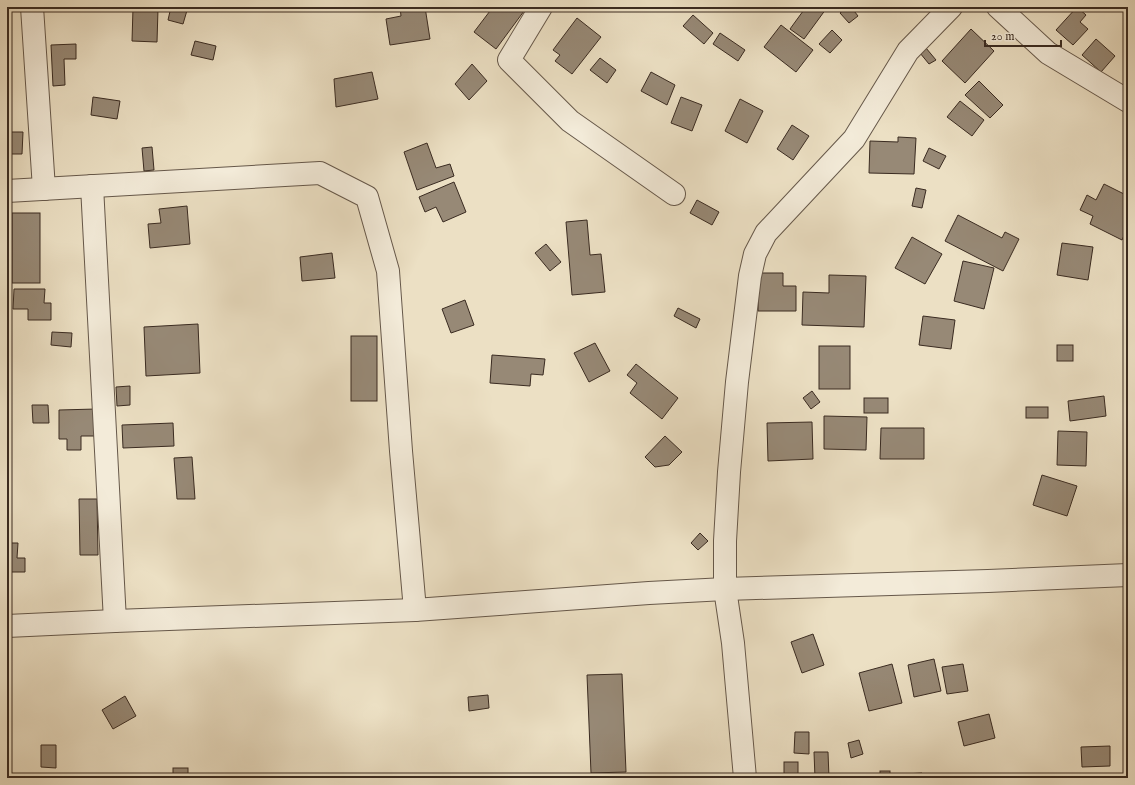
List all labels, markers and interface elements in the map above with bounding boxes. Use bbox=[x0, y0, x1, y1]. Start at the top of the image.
scale bar bbox=[985, 22, 1061, 48]
text: 20 m bbox=[991, 29, 1014, 44]

